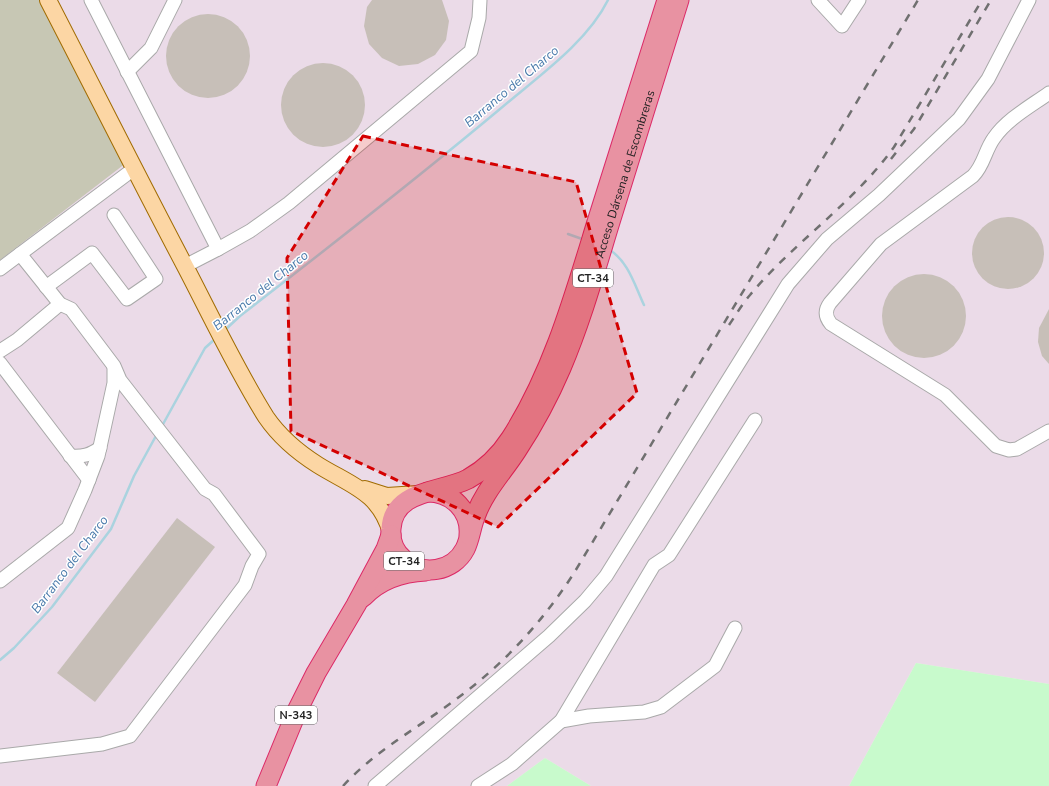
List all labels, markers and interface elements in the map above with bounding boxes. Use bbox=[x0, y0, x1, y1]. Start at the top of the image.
water label: Barranco del Charco bbox=[461, 42, 563, 132]
street label: Acceso Dársena de Escombreras bbox=[591, 88, 659, 260]
water label: Barranco del Charco bbox=[209, 247, 312, 335]
road number: CT-34 bbox=[573, 269, 613, 287]
water label: Barranco del Charco bbox=[27, 512, 113, 617]
road number: CT-34 bbox=[384, 552, 424, 570]
road number: N-343 bbox=[275, 706, 317, 724]

